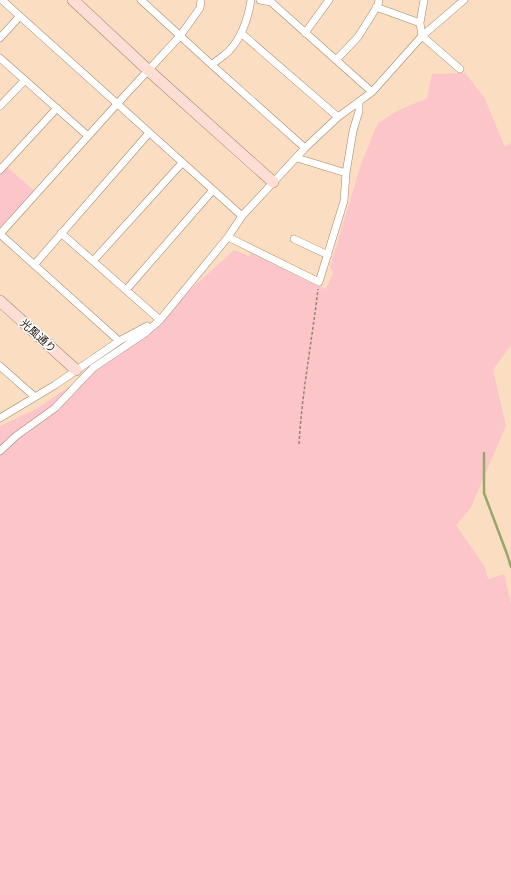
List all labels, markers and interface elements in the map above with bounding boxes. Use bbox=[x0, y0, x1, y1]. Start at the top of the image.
street label: 光風通り bbox=[17, 316, 59, 356]

